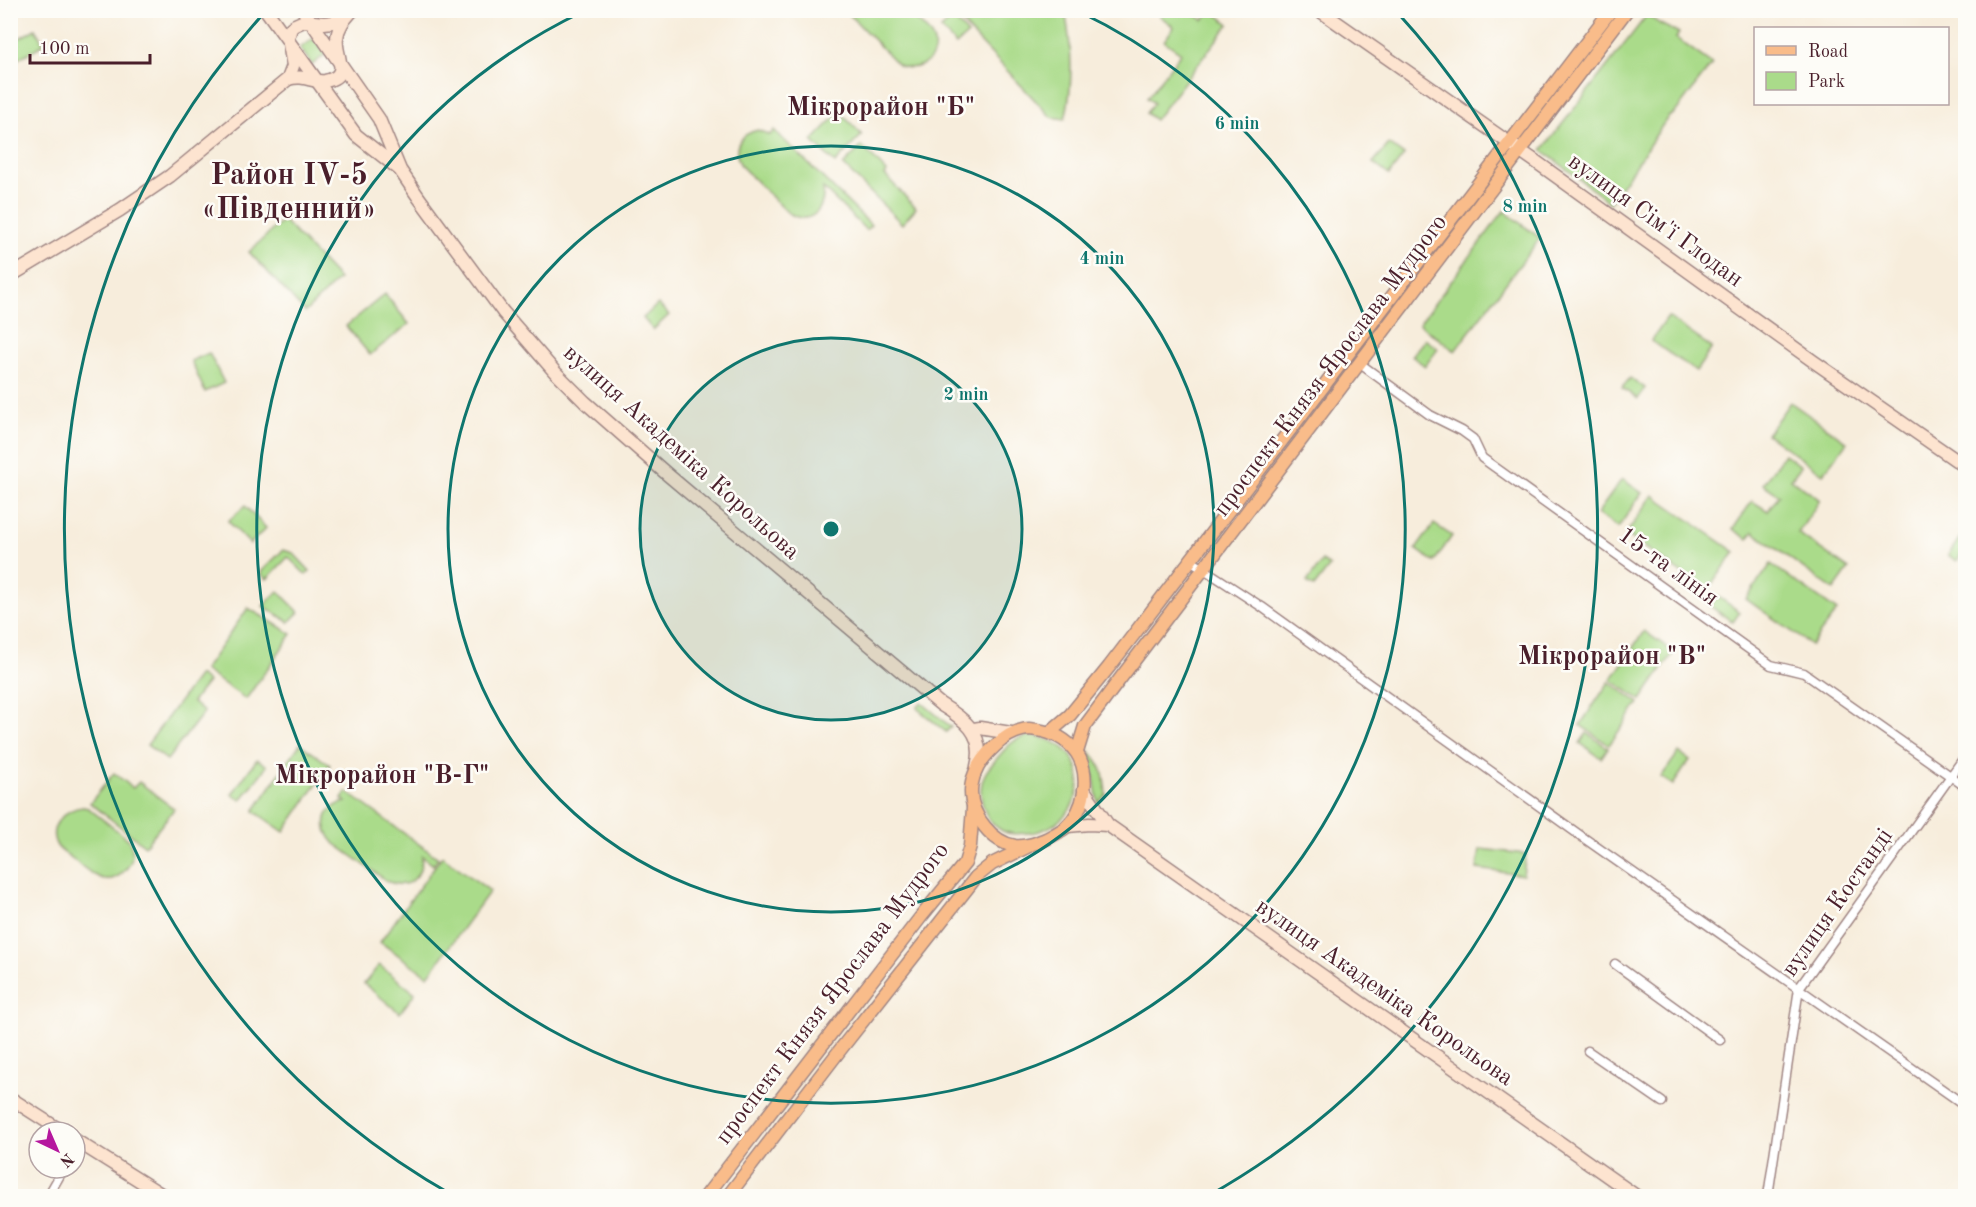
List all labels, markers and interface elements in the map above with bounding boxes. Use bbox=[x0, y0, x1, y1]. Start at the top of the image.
scale bar bbox=[30, 27, 150, 65]
legend bbox=[1754, 27, 1949, 105]
text: 100 m bbox=[39, 40, 90, 58]
text: Road bbox=[1808, 43, 1848, 61]
text: Park bbox=[1808, 73, 1845, 91]
district label: Мікрорайон "Б" bbox=[787, 95, 975, 121]
text: 6 min bbox=[1214, 115, 1260, 133]
street label: вулиця Сім'ї Глодан bbox=[1563, 150, 1747, 292]
district label: Район IV-5 «Південний» bbox=[201, 161, 377, 225]
text: 8 min bbox=[1502, 198, 1548, 216]
street label: проспект Князя Ярослава Мудрого bbox=[1210, 211, 1452, 521]
text: 4 min bbox=[1079, 250, 1125, 268]
street label: вулиця Академіка Корольова bbox=[558, 341, 804, 565]
text: 2 min bbox=[943, 386, 989, 404]
centre of rings bbox=[821, 519, 841, 539]
street label: 15-та лінія bbox=[1613, 523, 1723, 611]
district label: Мікрорайон "В" bbox=[1518, 644, 1706, 670]
district label: Мікрорайон "В-Г" bbox=[275, 763, 489, 789]
street label: вулиця Костанді bbox=[1778, 825, 1898, 981]
street label: проспект Князя Ярослава Мудрого bbox=[712, 839, 954, 1149]
street label: вулиця Академіка Корольова bbox=[1251, 895, 1517, 1091]
north arrow bbox=[27, 1120, 87, 1180]
text: N bbox=[56, 1149, 76, 1170]

